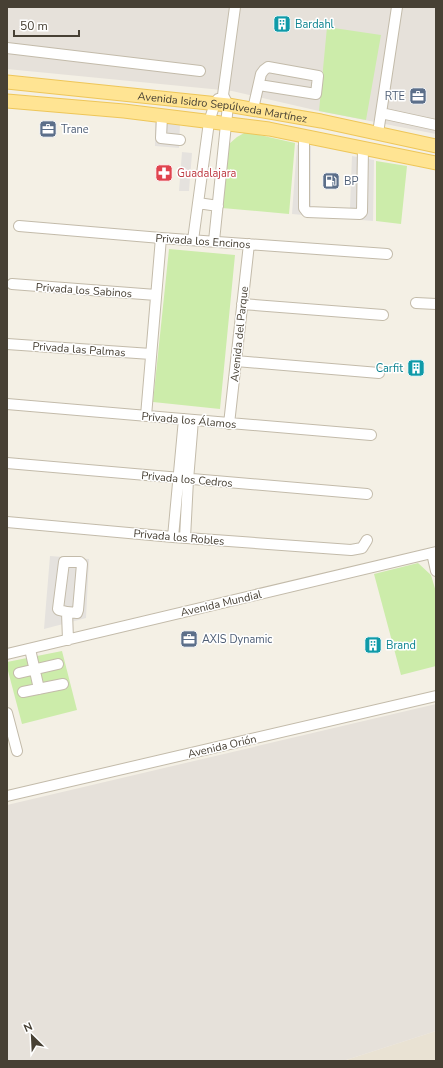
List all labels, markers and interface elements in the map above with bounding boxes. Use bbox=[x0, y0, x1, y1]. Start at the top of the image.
scale bar bbox=[14, 12, 79, 38]
building icon: Bardahl bbox=[272, 14, 292, 34]
place label: Bardahl bbox=[295, 17, 335, 32]
text: 50 m bbox=[20, 18, 48, 34]
office icon: RTE bbox=[408, 86, 428, 106]
street label: Avenida Isidro Sepúlveda Martínez bbox=[137, 89, 308, 127]
place label: RTE bbox=[385, 89, 405, 104]
office icon: Trane bbox=[38, 119, 58, 139]
place label: Trane bbox=[61, 122, 89, 137]
pharmacy icon: Guadalajara bbox=[154, 163, 174, 183]
place label: Guadalajara bbox=[177, 166, 237, 181]
fuel station icon: BP bbox=[321, 171, 341, 191]
place label: BP bbox=[344, 174, 358, 189]
street label: Privada los Encinos bbox=[155, 231, 251, 252]
street label: Privada los Sabinos bbox=[35, 280, 133, 301]
street label: Avenida del Parque bbox=[227, 285, 252, 383]
street label: Privada las Palmas bbox=[32, 339, 126, 360]
building icon: Carfit bbox=[406, 358, 426, 378]
place label: Carfit bbox=[376, 361, 403, 376]
street label: Privada los Álamos bbox=[141, 408, 237, 432]
street label: Privada los Cedros bbox=[141, 468, 233, 491]
street label: Privada los Robles bbox=[133, 526, 225, 549]
street label: Avenida Mundial bbox=[179, 587, 264, 620]
office icon: AXIS Dynamic bbox=[179, 629, 199, 649]
place label: AXIS Dynamic bbox=[202, 632, 272, 647]
building icon: Brand bbox=[363, 635, 383, 655]
place label: Brand bbox=[386, 638, 416, 653]
street label: Avenida Orión bbox=[186, 731, 258, 762]
north arrow bbox=[12, 1016, 52, 1056]
text: N bbox=[21, 1019, 35, 1036]

